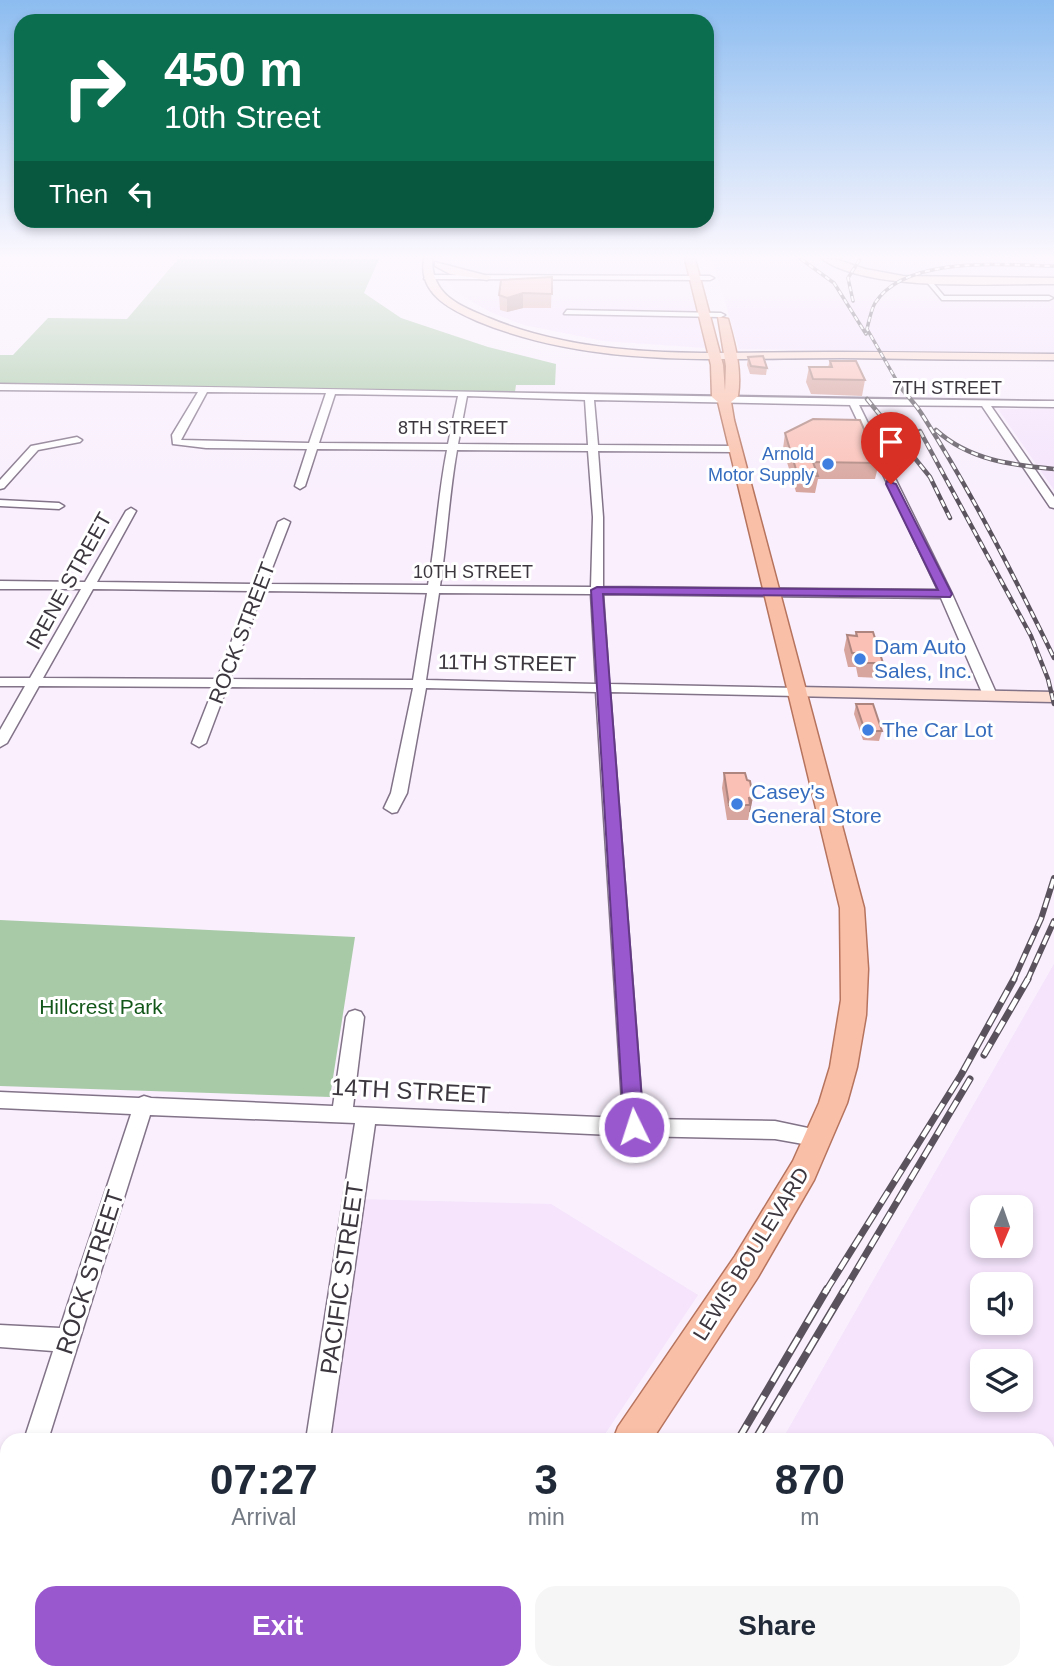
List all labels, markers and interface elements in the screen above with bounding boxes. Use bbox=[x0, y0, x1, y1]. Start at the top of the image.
icon: right bbox=[49, 42, 140, 133]
text: 450 m bbox=[164, 42, 303, 96]
text: 10th Street bbox=[164, 99, 321, 135]
icon: left bbox=[122, 175, 160, 213]
text: Then bbox=[49, 179, 108, 209]
street label: 7TH STREET bbox=[892, 378, 1002, 398]
pin bbox=[861, 412, 921, 484]
street label: 8TH STREET bbox=[398, 418, 508, 438]
icon: arrive bbox=[872, 423, 910, 461]
place label: Arnold Motor Supply bbox=[708, 444, 814, 485]
marker: Arnold Motor Supply bbox=[820, 456, 836, 472]
street label: IRENE STREET bbox=[21, 508, 116, 653]
street label: ROCK STREET bbox=[204, 559, 279, 707]
street label: 10TH STREET bbox=[413, 562, 533, 582]
place label: Dam Auto Sales, Inc. bbox=[874, 635, 972, 682]
street label: 11TH STREET bbox=[438, 650, 577, 675]
marker: Dam Auto Sales, Inc. bbox=[852, 651, 868, 667]
place label: The Car Lot bbox=[882, 718, 993, 741]
marker: The Car Lot bbox=[860, 722, 876, 738]
place label: Casey's General Store bbox=[751, 780, 882, 827]
marker: Casey's General Store bbox=[729, 796, 745, 812]
park label: Hillcrest Park bbox=[39, 995, 163, 1018]
street label: 14TH STREET bbox=[330, 1073, 492, 1108]
position arrow bbox=[597, 1090, 671, 1164]
street label: LEWIS BOULEVARD bbox=[688, 1163, 813, 1344]
street label: PACIFIC STREET bbox=[315, 1180, 368, 1376]
street label: ROCK STREET bbox=[50, 1186, 129, 1357]
north arrow bbox=[970, 1195, 1032, 1258]
map controls bbox=[970, 1195, 1033, 1412]
button: sound bbox=[970, 1272, 1033, 1335]
button: layers bbox=[970, 1349, 1033, 1412]
text: 07:27 bbox=[210, 1456, 318, 1503]
text: 3 bbox=[534, 1456, 558, 1503]
text: 870 bbox=[775, 1456, 845, 1503]
text: Arrival bbox=[231, 1504, 296, 1530]
text: min bbox=[528, 1504, 565, 1530]
text: m bbox=[800, 1504, 819, 1530]
button: Exit bbox=[35, 1586, 521, 1666]
button: Share bbox=[535, 1586, 1020, 1666]

